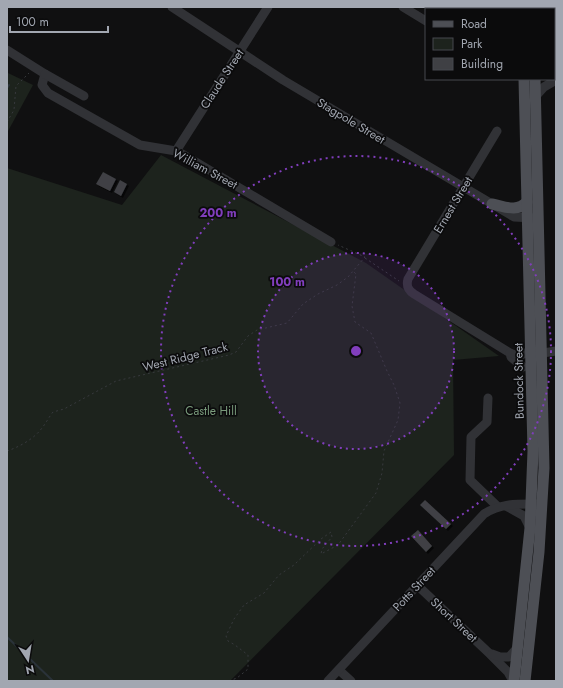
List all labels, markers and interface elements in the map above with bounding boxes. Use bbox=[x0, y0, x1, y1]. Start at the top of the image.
scale bar bbox=[10, 8, 108, 34]
legend bbox=[425, 8, 555, 80]
text: 100 m bbox=[16, 13, 49, 31]
text: Road bbox=[461, 15, 487, 33]
text: Park bbox=[461, 35, 483, 53]
street label: Claude Street bbox=[196, 45, 248, 113]
text: Building bbox=[461, 55, 503, 73]
street label: Stagpole Street bbox=[314, 94, 389, 149]
street label: William Street bbox=[169, 144, 241, 194]
street label: Ernest Street bbox=[429, 173, 477, 237]
text: 200 m bbox=[199, 204, 237, 222]
text: 100 m bbox=[269, 273, 305, 291]
street label: West Ridge Track bbox=[140, 338, 230, 376]
street label: Bundock Street bbox=[509, 343, 529, 419]
centre of rings bbox=[349, 344, 363, 358]
park label: Castle Hill bbox=[185, 402, 237, 420]
street label: Potts Street bbox=[388, 562, 440, 615]
street label: Short Street bbox=[426, 593, 482, 647]
north arrow bbox=[8, 640, 48, 680]
text: N bbox=[24, 661, 36, 679]

